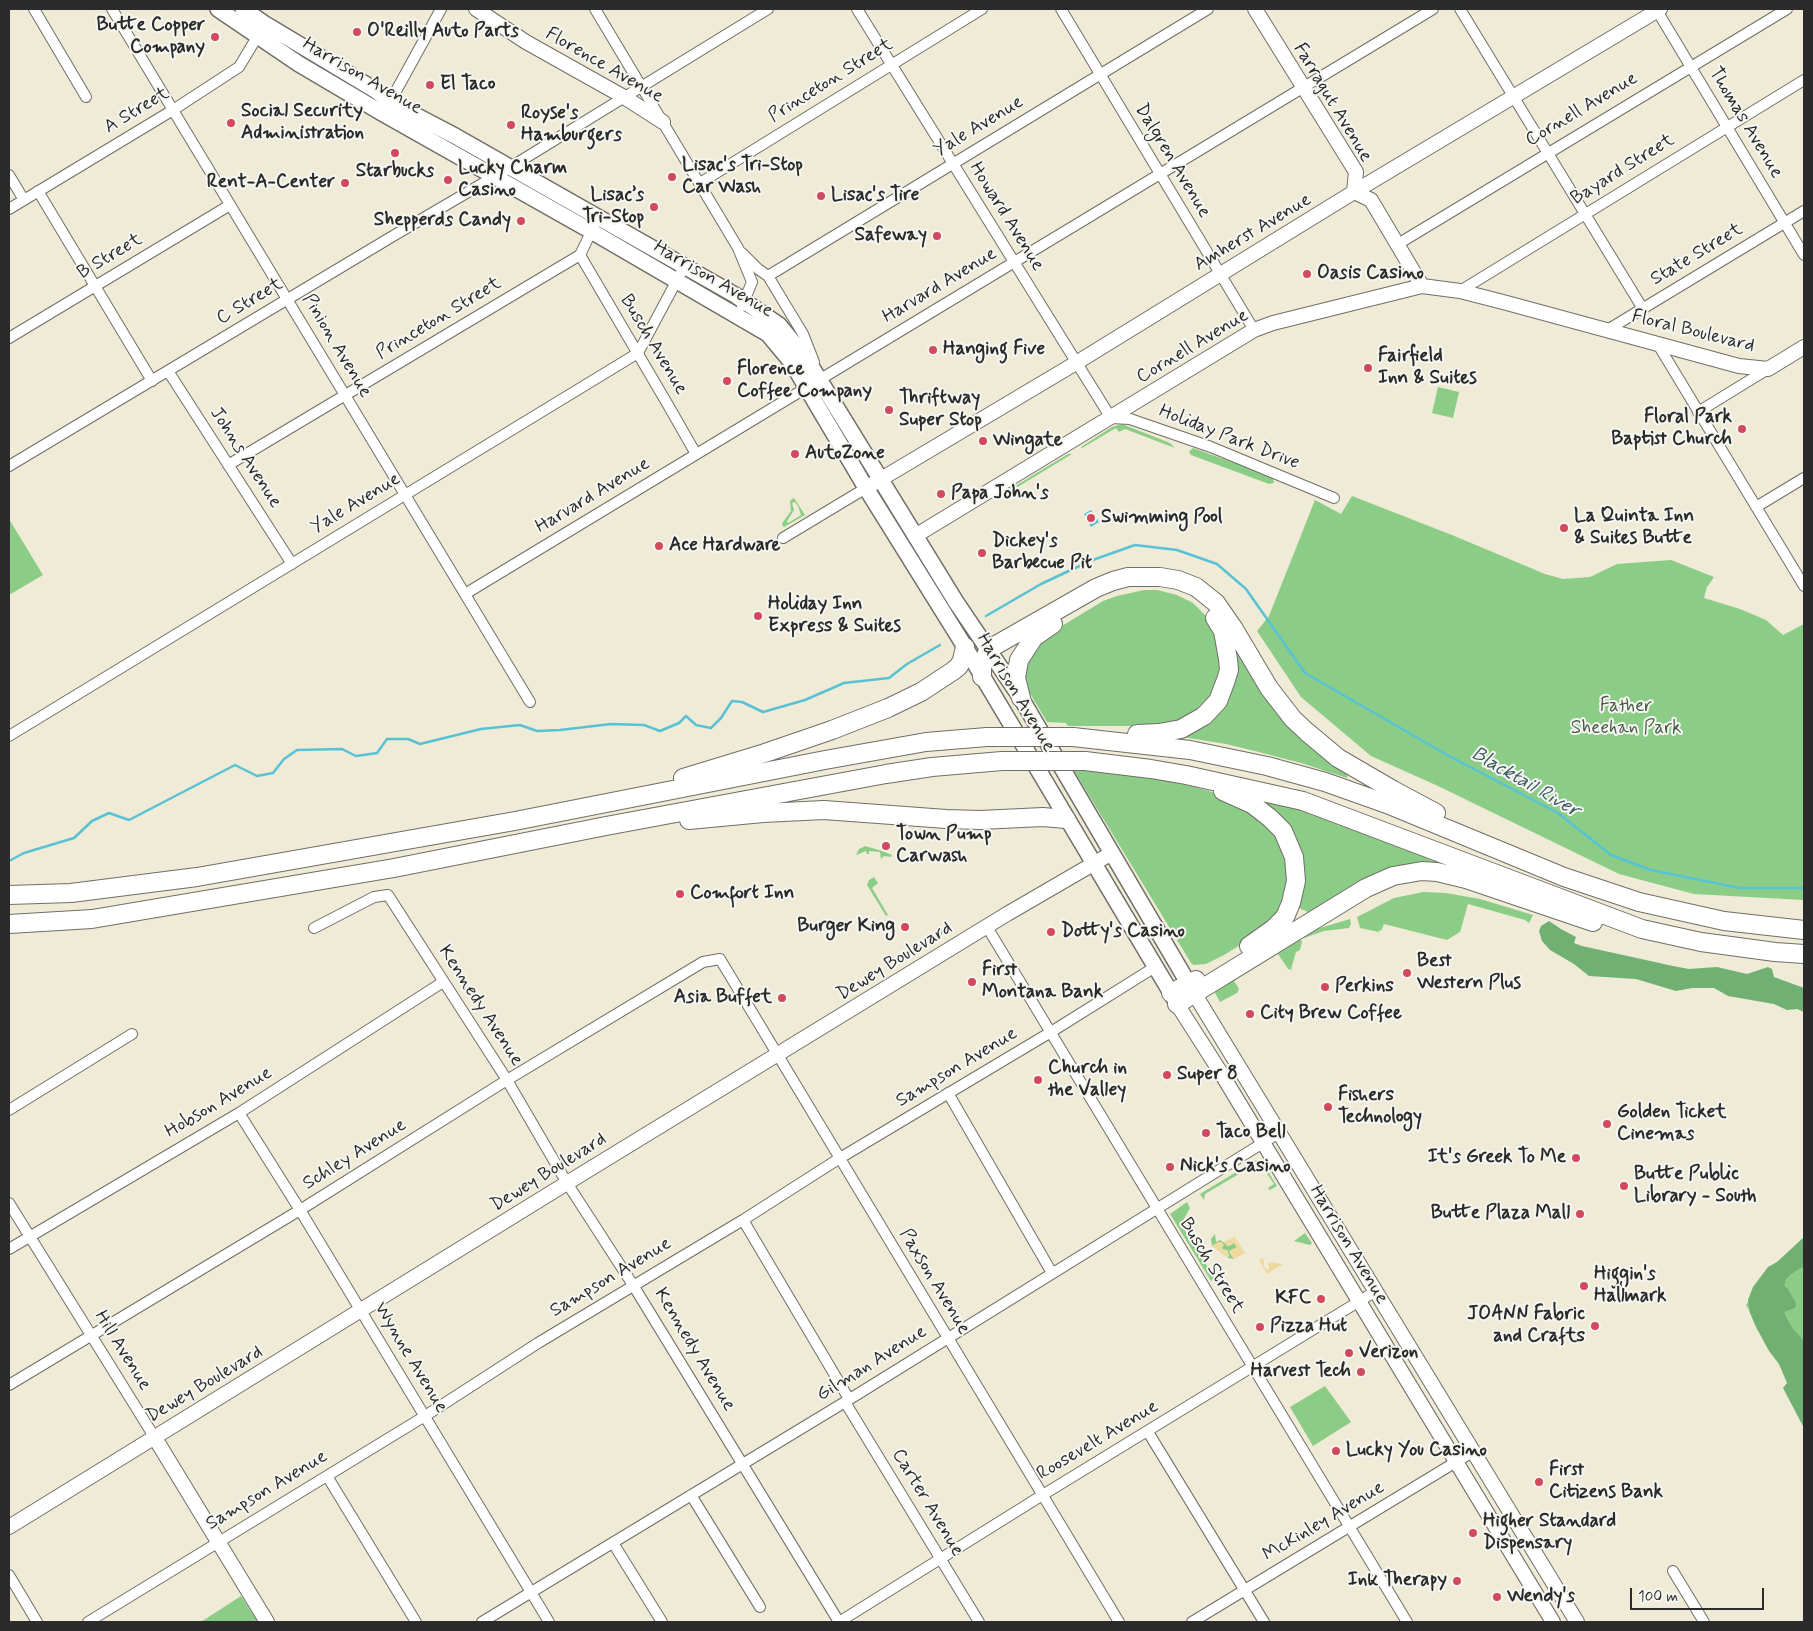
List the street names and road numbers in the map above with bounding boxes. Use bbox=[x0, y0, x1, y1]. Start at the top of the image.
street label: Florence Avenue bbox=[541, 23, 667, 109]
street label: Harrison Avenue bbox=[298, 34, 426, 120]
street label: Princeton Street bbox=[765, 34, 897, 128]
street label: Farragut Avenue bbox=[1287, 39, 1377, 167]
street label: Thomas Avenue bbox=[1703, 63, 1787, 183]
street label: Cornell Avenue bbox=[1522, 68, 1642, 152]
street label: A Street bbox=[100, 83, 174, 139]
street label: Yale Avenue bbox=[930, 91, 1028, 163]
street label: Dalgren Avenue bbox=[1129, 100, 1215, 222]
street label: Bayard Street bbox=[1567, 129, 1679, 211]
street label: Howard Avenue bbox=[963, 158, 1049, 276]
street label: Amherst Avenue bbox=[1190, 189, 1316, 277]
street label: State Street bbox=[1647, 219, 1747, 291]
street label: B Street bbox=[73, 229, 147, 285]
street label: Harrison Avenue bbox=[649, 237, 777, 323]
street label: Harvard Avenue bbox=[879, 243, 1001, 329]
street label: C Street bbox=[213, 273, 287, 331]
street label: Princeton Street bbox=[372, 273, 506, 365]
street label: Pinion Avenue bbox=[296, 290, 376, 402]
street label: Busch Avenue bbox=[614, 291, 692, 399]
street label: Cornell Avenue bbox=[1133, 305, 1253, 389]
street label: Floral Boulevard bbox=[1629, 306, 1757, 358]
street label: Holiday Park Drive bbox=[1155, 401, 1303, 475]
street label: Johns Avenue bbox=[204, 403, 286, 513]
street label: Harvard Avenue bbox=[532, 453, 654, 539]
street label: Yale Avenue bbox=[307, 468, 405, 540]
street label: Harrison Avenue bbox=[971, 630, 1059, 756]
street label: Dewey Boulevard bbox=[833, 917, 957, 1007]
street label: Kennedy Avenue bbox=[432, 941, 528, 1071]
street label: Sampson Avenue bbox=[892, 1023, 1022, 1113]
street label: Hobson Avenue bbox=[161, 1062, 277, 1144]
street label: Schley Avenue bbox=[299, 1114, 411, 1196]
street label: Dewey Boulevard bbox=[487, 1128, 611, 1218]
street label: Harrison Avenue bbox=[1304, 1182, 1392, 1308]
street label: Busch Street bbox=[1174, 1214, 1248, 1318]
street label: Paxson Avenue bbox=[893, 1225, 975, 1339]
street label: Sampson Avenue bbox=[546, 1233, 676, 1323]
street label: Kennedy Avenue bbox=[648, 1284, 740, 1416]
street label: Wynne Avenue bbox=[368, 1299, 452, 1417]
street label: Hill Avenue bbox=[89, 1307, 155, 1395]
street label: Gilman Avenue bbox=[813, 1321, 931, 1407]
street label: Dewey Boulevard bbox=[143, 1341, 267, 1429]
street label: Roosevelt Avenue bbox=[1033, 1396, 1163, 1486]
street label: Carter Avenue bbox=[886, 1445, 968, 1561]
street label: Sampson Avenue bbox=[202, 1446, 332, 1536]
street label: McKinley Avenue bbox=[1259, 1477, 1389, 1567]

